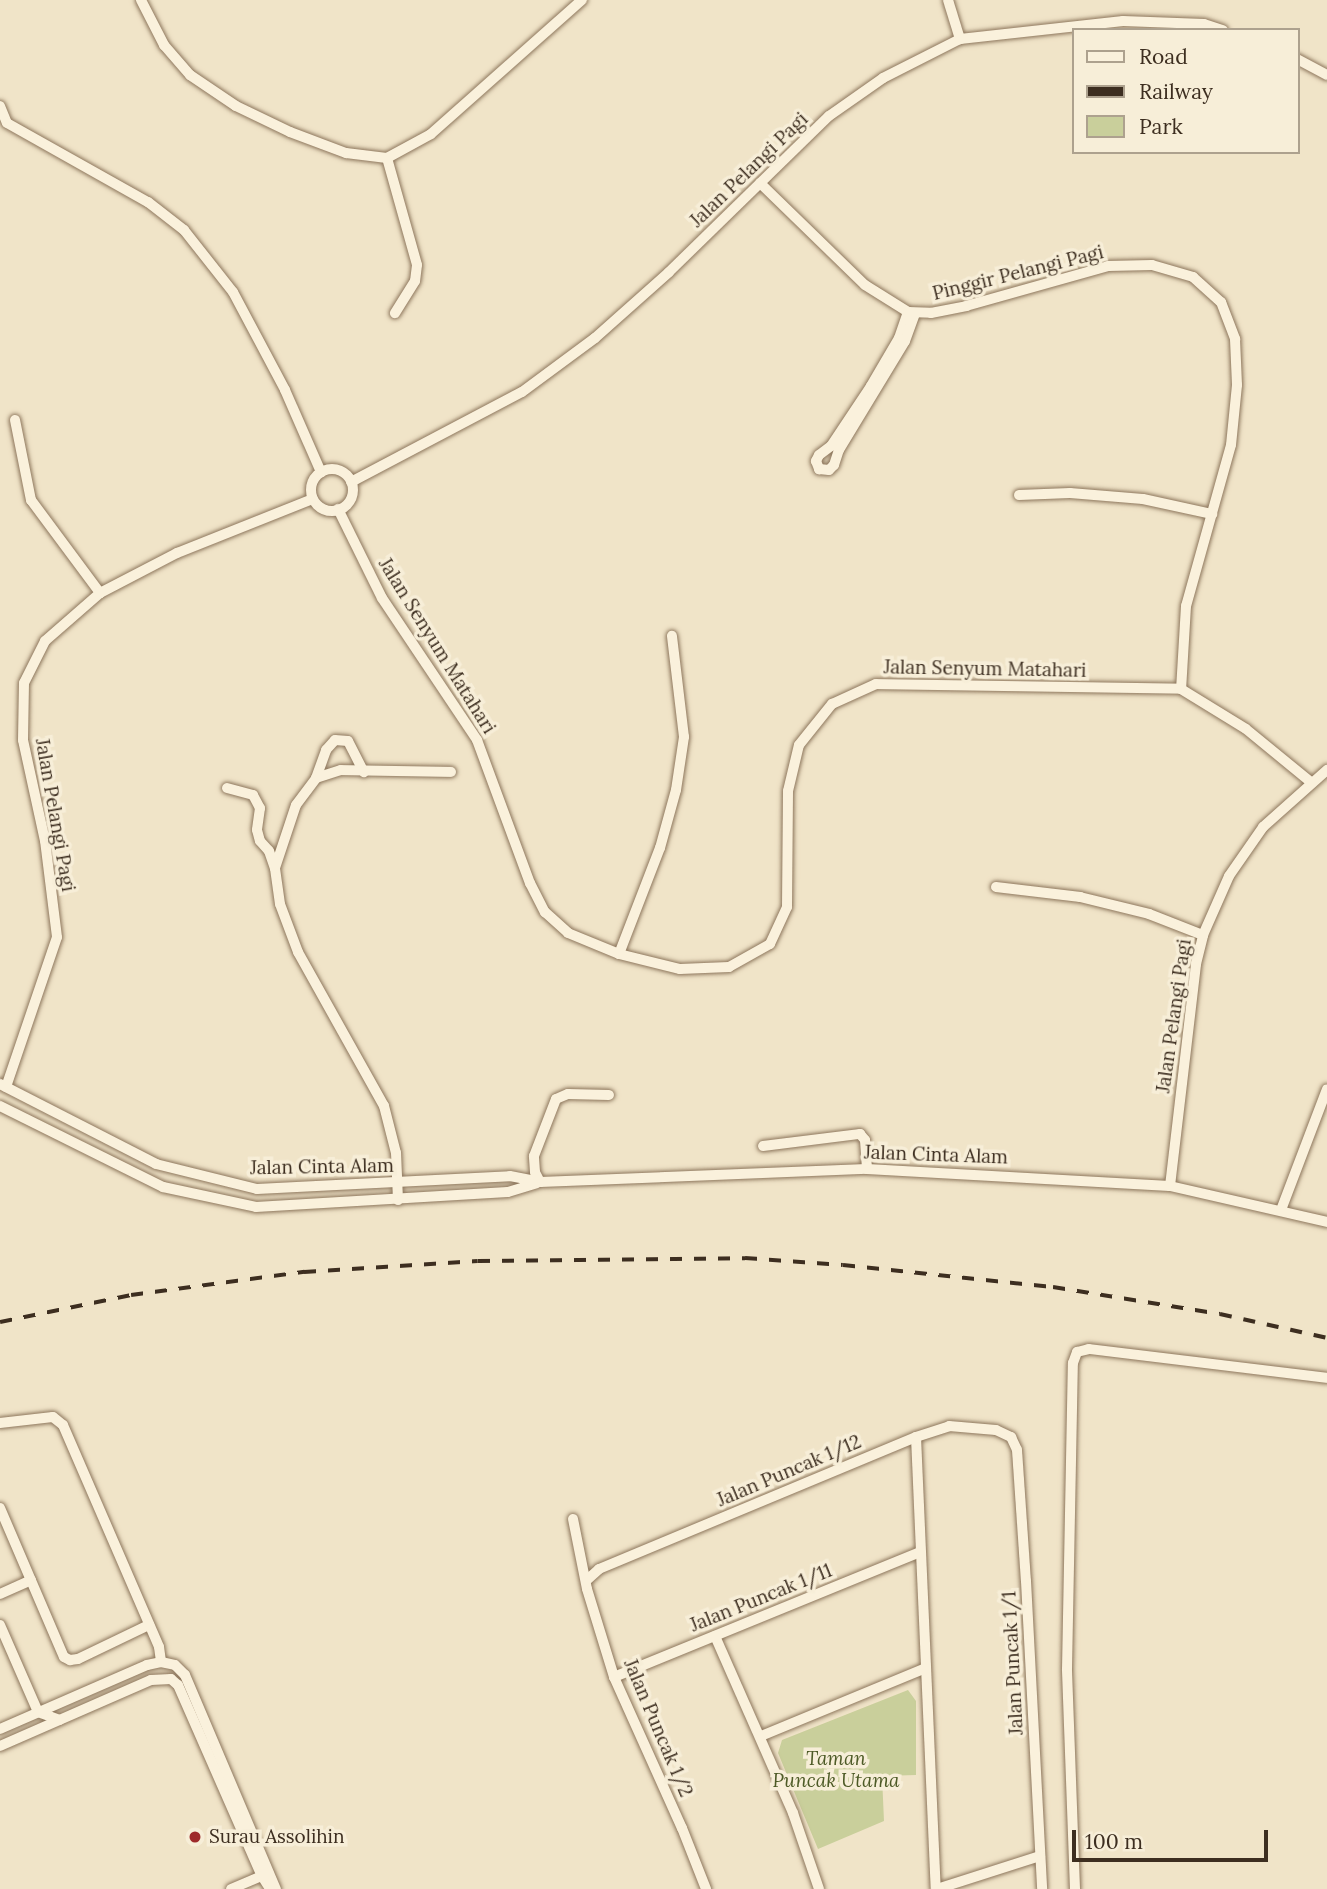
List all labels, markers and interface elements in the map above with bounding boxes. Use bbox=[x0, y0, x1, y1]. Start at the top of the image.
legend bbox=[1072, 28, 1299, 154]
text: Road bbox=[1139, 43, 1188, 70]
text: Railway bbox=[1139, 78, 1213, 105]
street label: Jalan Pelangi Pagi bbox=[685, 108, 813, 232]
text: Park bbox=[1139, 113, 1183, 140]
street label: Pinggir Pelangi Pagi bbox=[930, 241, 1106, 305]
street label: Jalan Senyum Matahari bbox=[374, 554, 500, 738]
street label: Jalan Senyum Matahari bbox=[883, 656, 1087, 682]
street label: Jalan Pelangi Pagi bbox=[30, 737, 80, 893]
street label: Jalan Pelangi Pagi bbox=[1152, 938, 1196, 1094]
street label: Jalan Cinta Alam bbox=[864, 1141, 1008, 1169]
street label: Jalan Cinta Alam bbox=[250, 1154, 394, 1180]
street label: Jalan Puncak 1/12 bbox=[713, 1430, 865, 1512]
street label: Jalan Puncak 1/11 bbox=[687, 1559, 835, 1637]
street label: Jalan Puncak 1/1 bbox=[998, 1590, 1028, 1736]
street label: Jalan Puncak 1/2 bbox=[619, 1656, 697, 1800]
park label: Taman Puncak Utama bbox=[773, 1748, 899, 1792]
scale bar bbox=[1075, 1815, 1271, 1859]
place label: Surau Assolihin bbox=[209, 1826, 344, 1848]
text: 100 m bbox=[1085, 1828, 1143, 1855]
marker: Surau Assolihin bbox=[187, 1829, 203, 1845]

